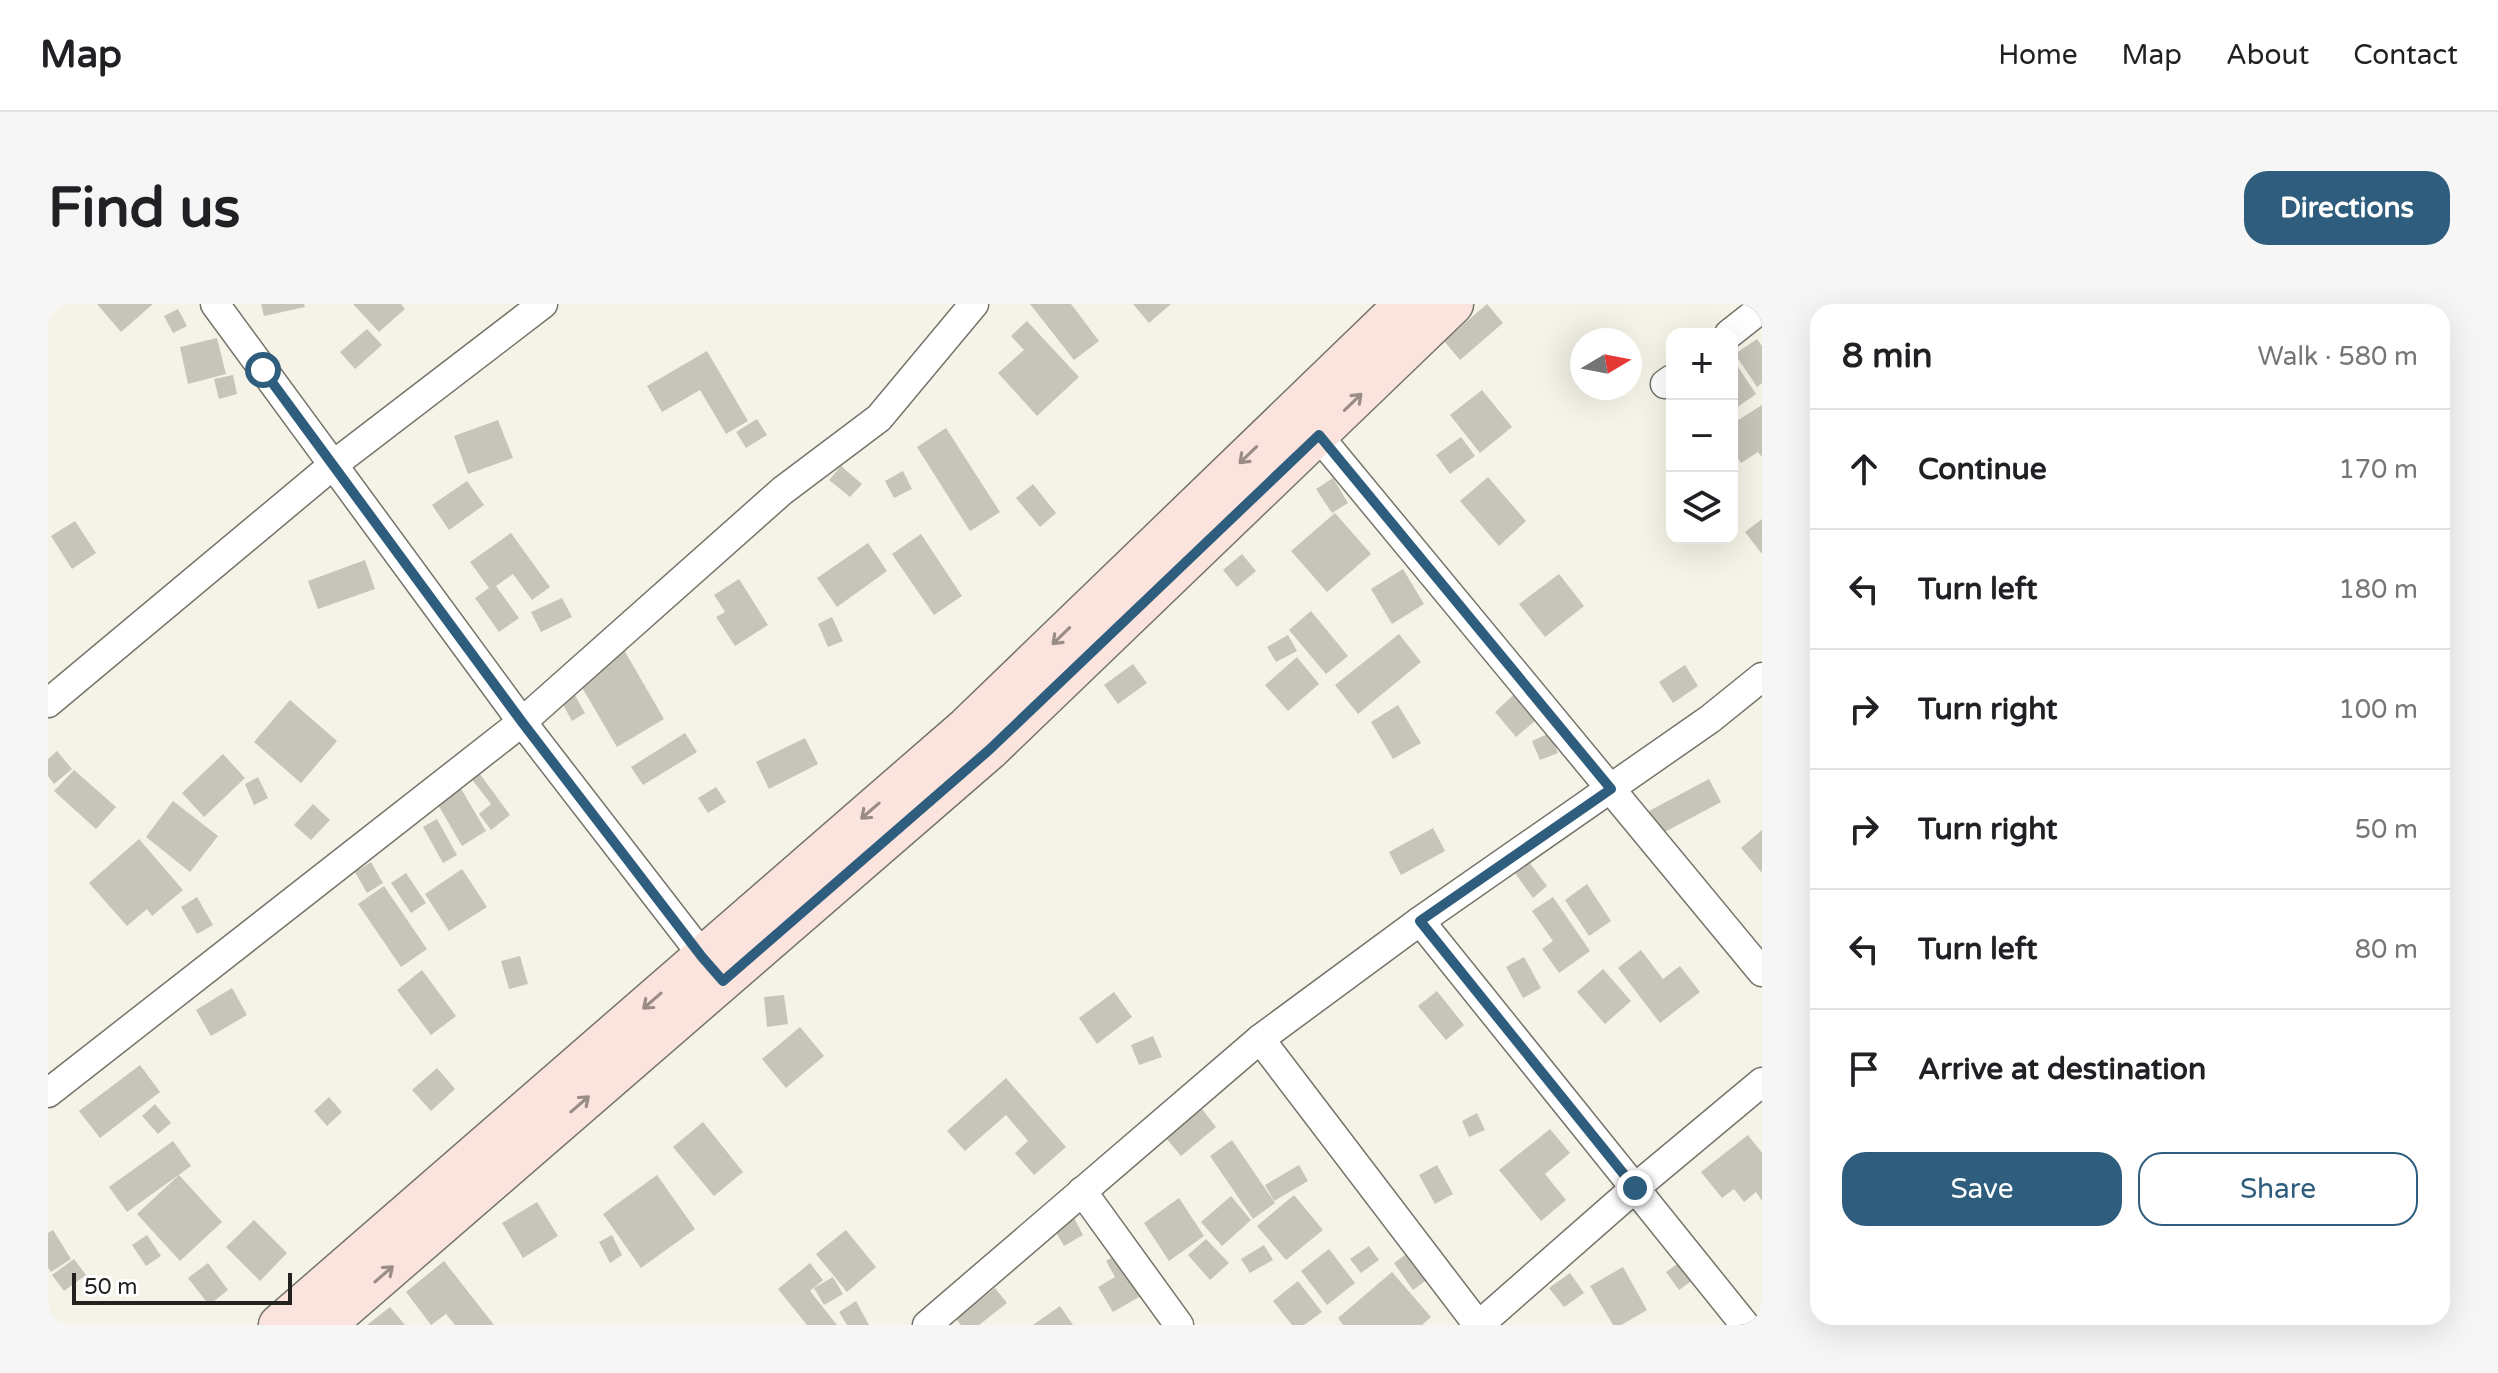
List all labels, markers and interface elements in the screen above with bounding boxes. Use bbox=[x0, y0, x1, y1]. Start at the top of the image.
text: Map bbox=[40, 32, 122, 78]
text: Home bbox=[1998, 38, 2078, 72]
text: Map bbox=[2122, 38, 2182, 72]
text: About bbox=[2226, 38, 2309, 72]
text: Contact bbox=[2353, 38, 2458, 72]
button: Directions bbox=[2244, 171, 2450, 245]
text: Find us bbox=[48, 175, 240, 242]
north arrow bbox=[1570, 328, 1642, 400]
map controls bbox=[1666, 328, 1738, 544]
button: + bbox=[1666, 328, 1738, 400]
text: 8 min bbox=[1842, 336, 1933, 377]
text: Walk · 580 m bbox=[2258, 341, 2418, 372]
route start bbox=[245, 352, 281, 388]
one-way arrow bbox=[1343, 393, 1362, 412]
button: − bbox=[1666, 400, 1738, 472]
one-way arrow bbox=[1239, 446, 1259, 464]
icon: ahead bbox=[1842, 447, 1886, 491]
text: Continue bbox=[1918, 451, 2047, 488]
text: 170 m bbox=[2338, 454, 2418, 485]
button: layers bbox=[1666, 472, 1738, 544]
icon: left bbox=[1842, 567, 1886, 611]
text: Turn left bbox=[1918, 571, 2037, 608]
text: 180 m bbox=[2338, 574, 2418, 605]
one-way arrow bbox=[1051, 626, 1071, 645]
icon: right bbox=[1842, 687, 1886, 731]
text: Turn right bbox=[1918, 691, 2058, 728]
text: 100 m bbox=[2338, 694, 2418, 725]
one-way arrow bbox=[860, 802, 880, 820]
icon: right bbox=[1842, 807, 1886, 851]
text: Turn right bbox=[1918, 811, 2058, 848]
text: 50 m bbox=[2355, 814, 2418, 845]
icon: left bbox=[1842, 927, 1886, 971]
text: Turn left bbox=[1918, 931, 2037, 968]
text: 80 m bbox=[2355, 934, 2418, 965]
one-way arrow bbox=[643, 991, 663, 1009]
icon: arrive bbox=[1842, 1047, 1886, 1091]
text: Arrive at destination bbox=[1918, 1051, 2206, 1088]
one-way arrow bbox=[570, 1095, 590, 1113]
button: Save bbox=[1842, 1152, 2122, 1226]
button: Share bbox=[2138, 1152, 2418, 1226]
route end bbox=[1617, 1170, 1653, 1206]
one-way arrow bbox=[373, 1265, 394, 1283]
scale bar bbox=[72, 1269, 292, 1305]
text: 50 m bbox=[84, 1274, 138, 1300]

